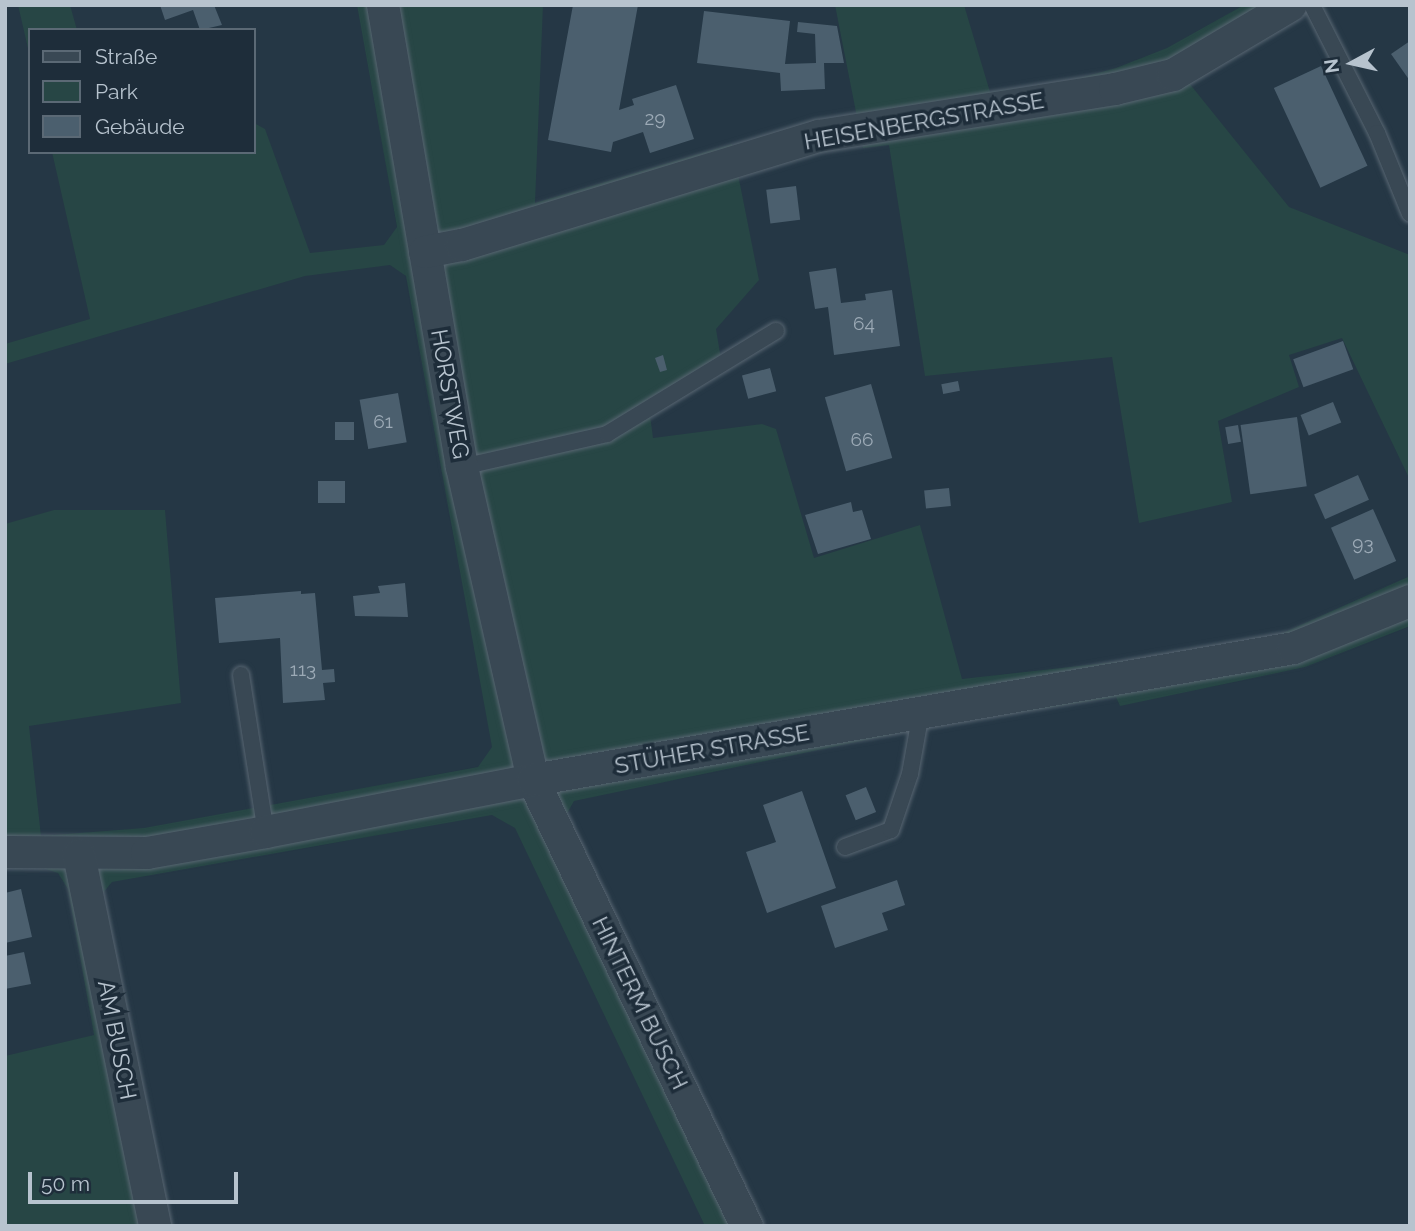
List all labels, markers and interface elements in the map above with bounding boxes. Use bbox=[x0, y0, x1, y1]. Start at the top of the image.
legend bbox=[28, 28, 256, 154]
north arrow bbox=[1317, 28, 1387, 98]
text: Straße bbox=[95, 44, 157, 69]
text: N bbox=[1319, 57, 1343, 75]
text: Park bbox=[95, 79, 138, 104]
street label: HEISENBERGSTRASSE bbox=[802, 86, 1046, 156]
house number: 29 bbox=[644, 108, 666, 130]
text: Gebäude bbox=[95, 114, 185, 139]
house number: 64 bbox=[853, 313, 875, 335]
street label: HORSTWEG bbox=[425, 327, 475, 461]
house number: 61 bbox=[373, 411, 393, 433]
house number: 66 bbox=[851, 429, 873, 451]
house number: 93 bbox=[1352, 533, 1374, 555]
house number: 113 bbox=[290, 659, 316, 681]
street label: STÜHER STRASSE bbox=[612, 718, 812, 780]
street label: HINTERM BUSCH bbox=[586, 912, 694, 1094]
street label: AM BUSCH bbox=[92, 978, 142, 1102]
scale bar bbox=[32, 1158, 242, 1202]
text: 50 m bbox=[41, 1171, 90, 1196]

